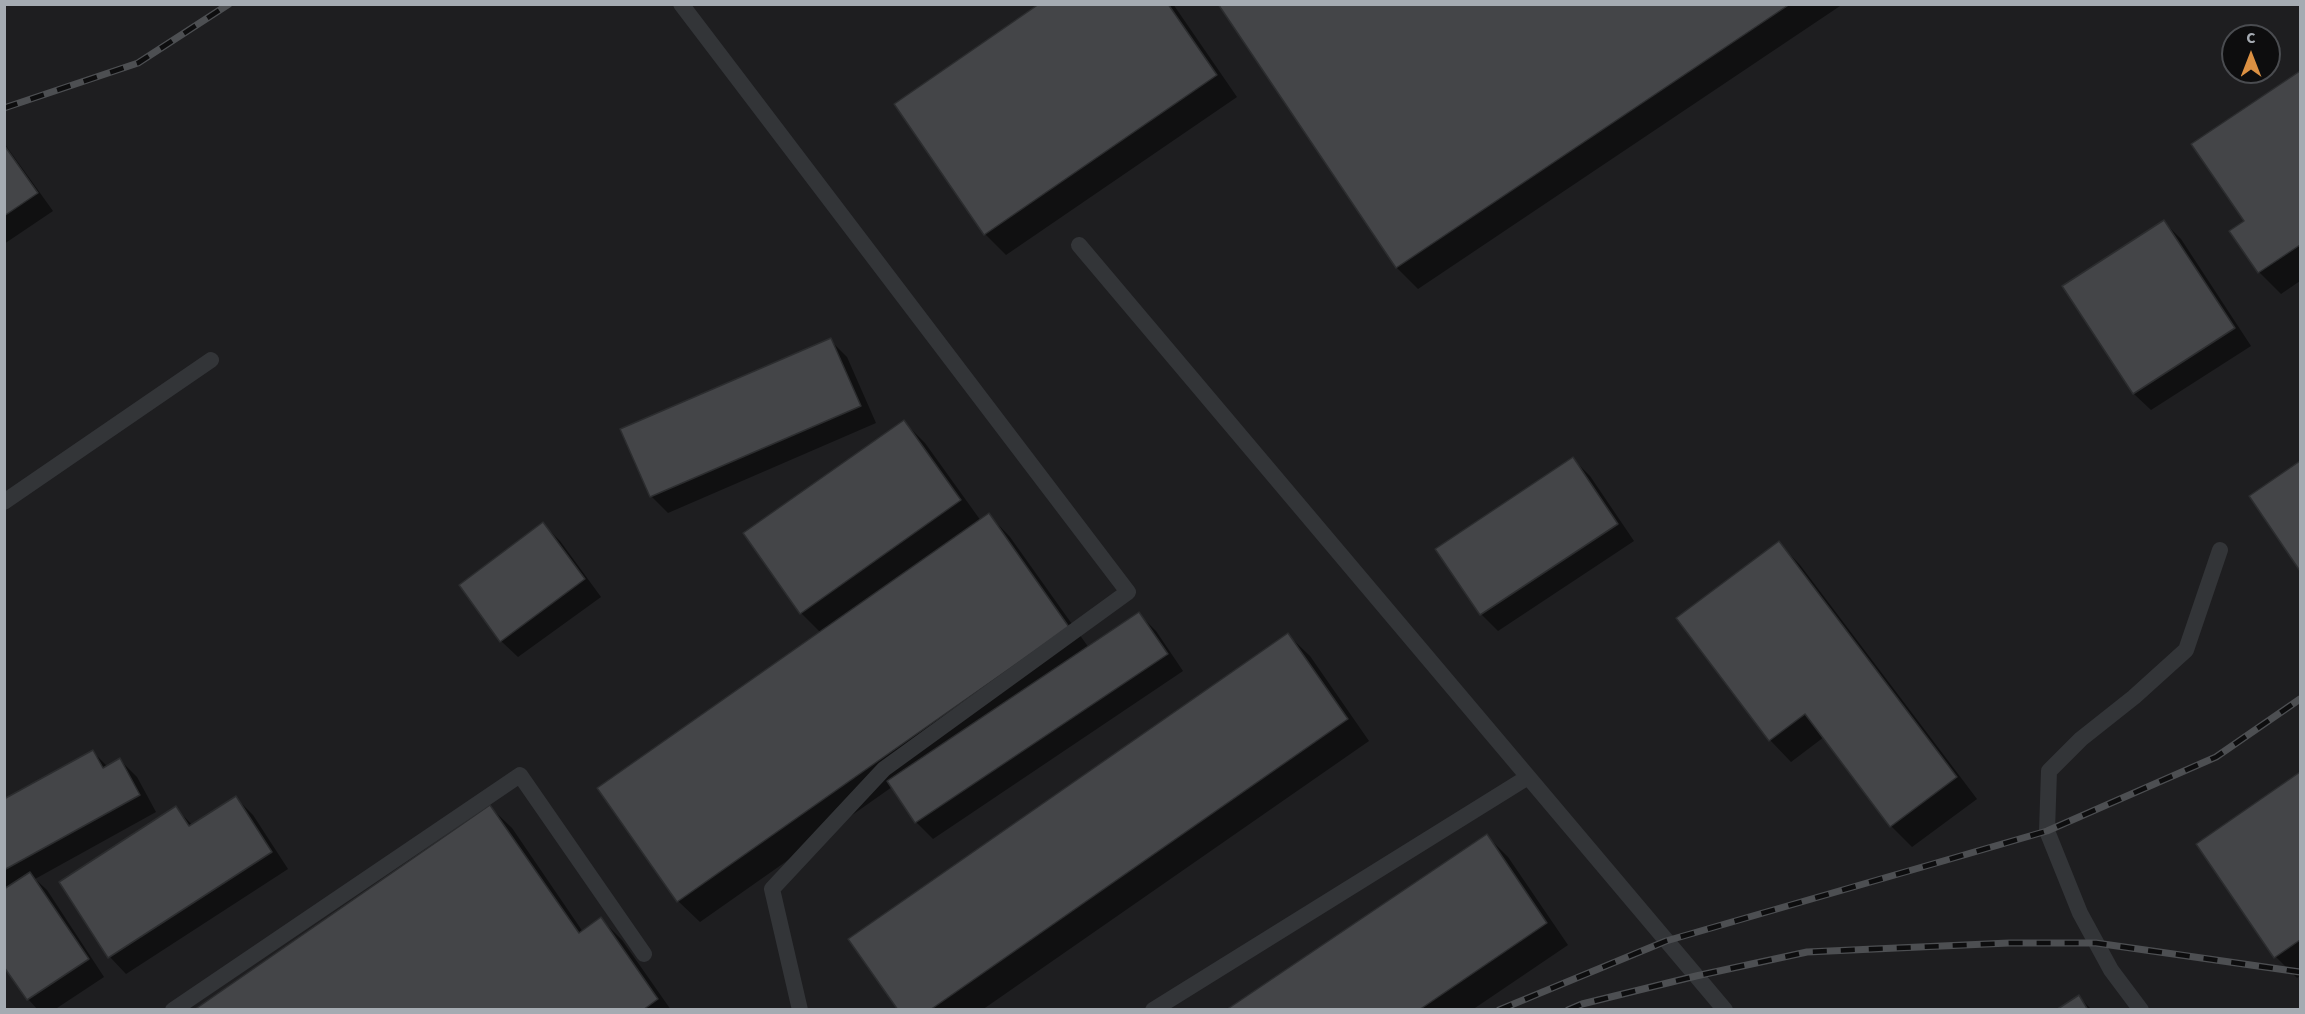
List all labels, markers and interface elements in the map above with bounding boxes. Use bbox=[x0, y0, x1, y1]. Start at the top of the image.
north arrow bbox=[2221, 24, 2281, 84]
text: С bbox=[2246, 27, 2256, 49]

